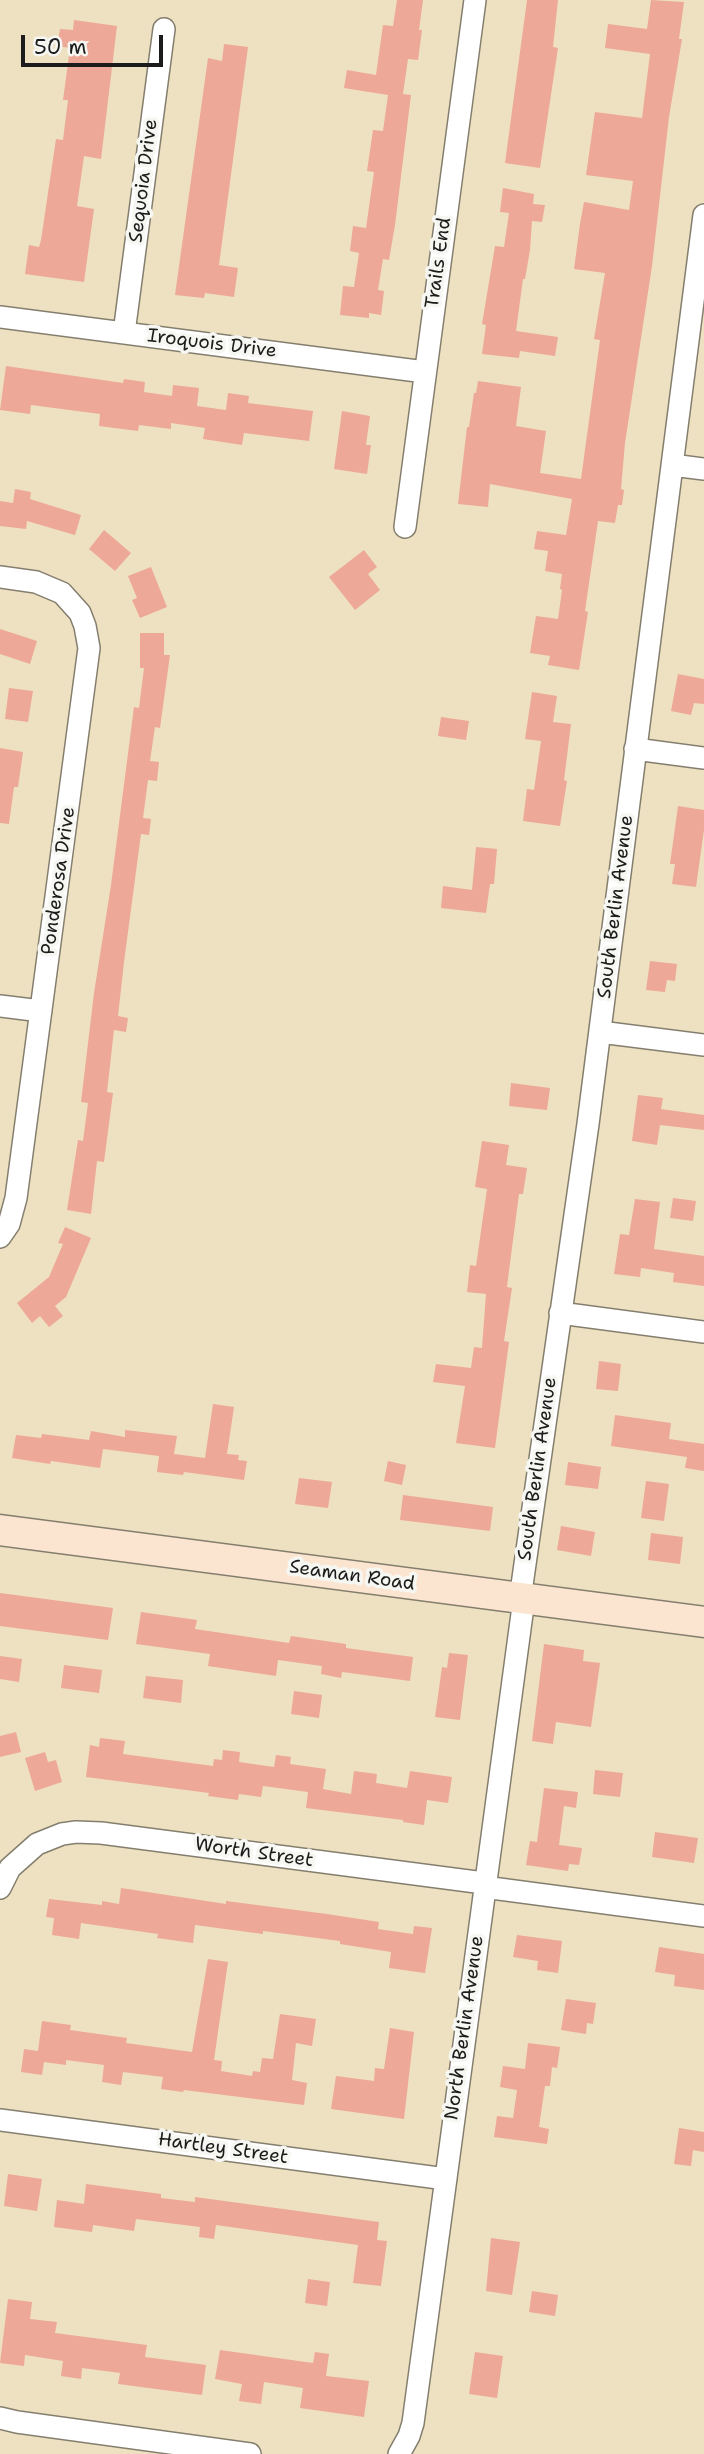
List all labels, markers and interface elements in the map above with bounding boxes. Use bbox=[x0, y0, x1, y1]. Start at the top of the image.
scale bar bbox=[24, 21, 166, 65]
text: 50 m bbox=[34, 33, 87, 61]
street label: Sequoia Drive bbox=[125, 118, 163, 244]
street label: Trails End bbox=[421, 216, 457, 310]
street label: Iroquois Drive bbox=[146, 325, 278, 363]
street label: Ponderosa Drive bbox=[37, 806, 81, 956]
street label: South Berlin Avenue bbox=[593, 814, 639, 1000]
street label: South Berlin Avenue bbox=[514, 1376, 562, 1562]
street label: Seaman Road bbox=[288, 1556, 416, 1596]
street label: Worth Street bbox=[193, 1833, 315, 1873]
street label: North Berlin Avenue bbox=[441, 1934, 489, 2122]
street label: Hartley Street bbox=[157, 2129, 289, 2169]

